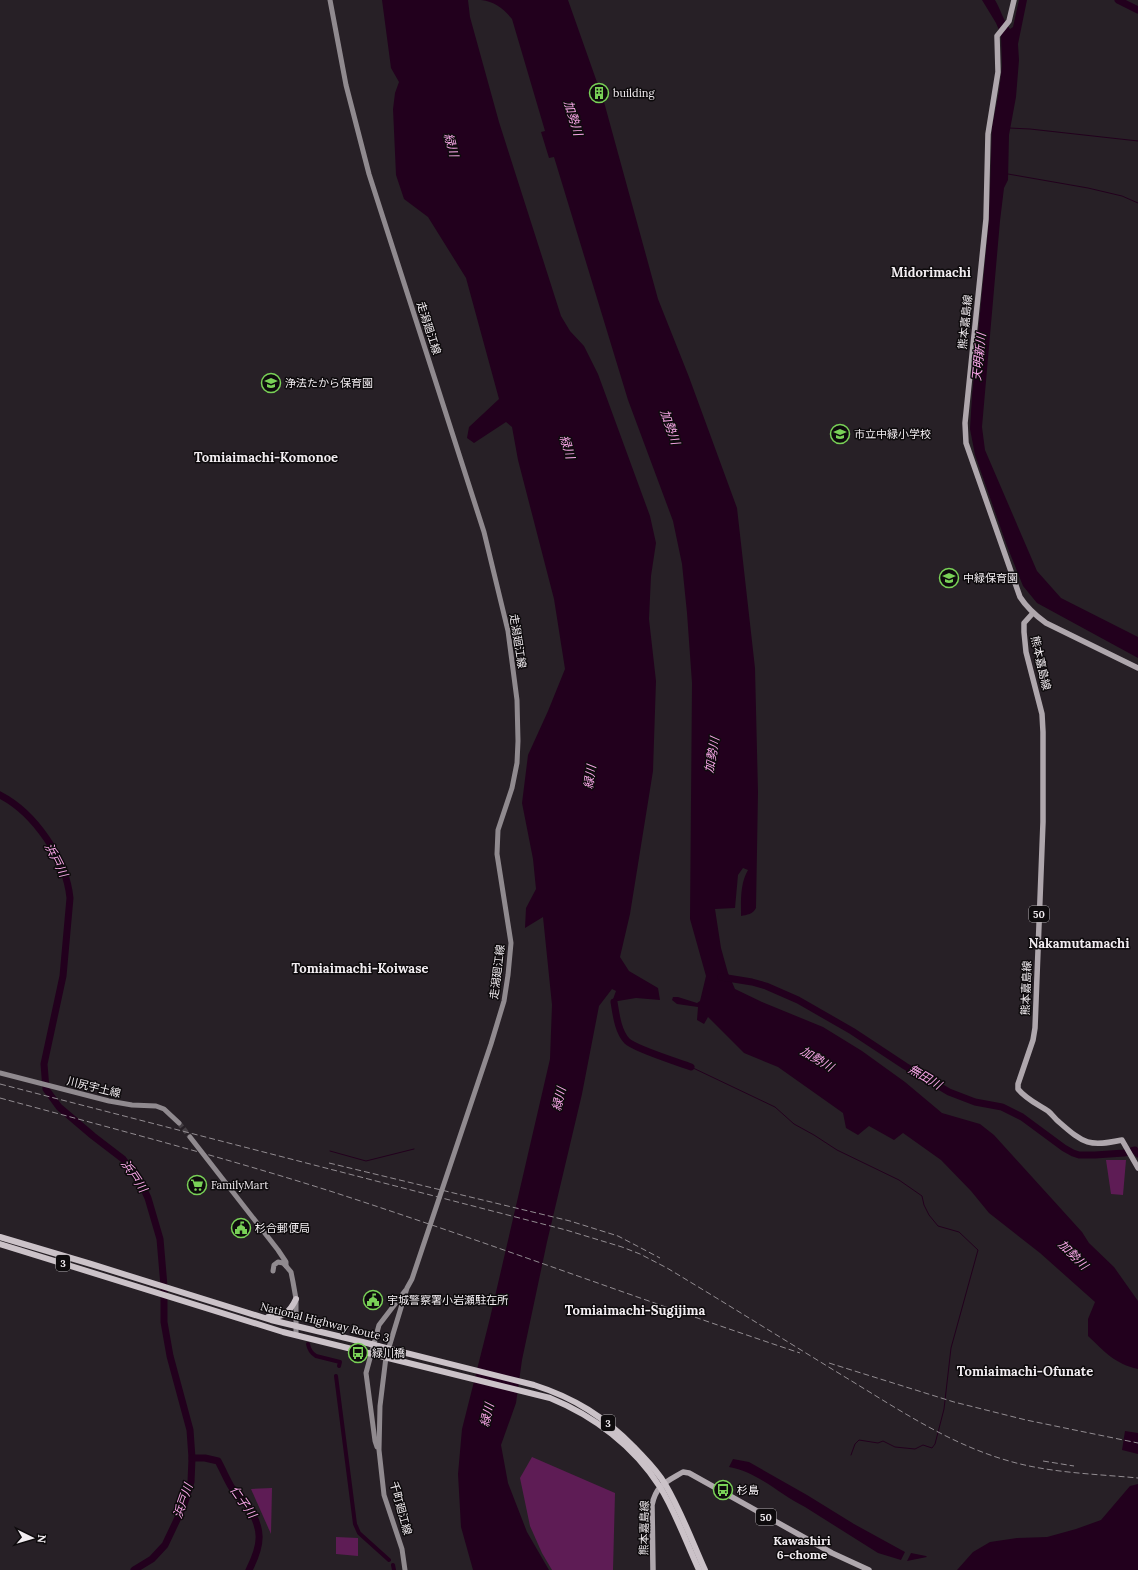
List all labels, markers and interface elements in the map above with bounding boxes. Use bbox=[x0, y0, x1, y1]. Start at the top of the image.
building icon: building bbox=[588, 82, 610, 104]
place label: building bbox=[613, 86, 655, 100]
water label: 加勢川 bbox=[561, 98, 586, 139]
water label: 緑川 bbox=[441, 131, 462, 160]
district label: Midorimachi bbox=[891, 264, 971, 281]
street label: 熊本嘉島線 bbox=[955, 294, 975, 350]
street label: 走潟廻江線 bbox=[414, 300, 444, 356]
water label: 天明新川 bbox=[969, 330, 989, 382]
school or university icon: 浄法たから保育園 bbox=[260, 372, 282, 394]
place label: 浄法たから保育園 bbox=[285, 376, 373, 390]
water label: 加勢川 bbox=[658, 407, 684, 448]
school or university icon: 市立中緑小学校 bbox=[829, 423, 851, 445]
place label: 市立中緑小学校 bbox=[854, 427, 931, 441]
water label: 緑川 bbox=[557, 433, 579, 462]
district label: Tomiaimachi-Komonoe bbox=[194, 449, 338, 466]
school or university icon: 中緑保育園 bbox=[938, 567, 960, 589]
place label: 中緑保育園 bbox=[963, 571, 1018, 585]
street label: 走潟廻江線 bbox=[507, 613, 529, 669]
street label: 熊本嘉島線 bbox=[1028, 635, 1054, 691]
water label: 加勢川 bbox=[701, 734, 722, 774]
water label: 緑川 bbox=[580, 762, 599, 790]
water label: 浜戸川 bbox=[42, 840, 72, 881]
road number: 50 bbox=[1029, 906, 1049, 922]
district label: Nakamutamachi bbox=[1029, 935, 1129, 952]
street label: 走潟廻江線 bbox=[487, 944, 507, 1000]
district label: Tomiaimachi-Koiwase bbox=[292, 960, 428, 977]
street label: 熊本嘉島線 bbox=[1018, 960, 1034, 1016]
water label: 加勢川 bbox=[798, 1043, 838, 1075]
water label: 無田川 bbox=[906, 1061, 946, 1093]
street label: 川尻宇土線 bbox=[66, 1074, 122, 1100]
water label: 緑川 bbox=[549, 1084, 569, 1112]
water label: 浜戸川 bbox=[118, 1157, 152, 1196]
supermarket icon: FamilyMart bbox=[186, 1174, 208, 1196]
place label: FamilyMart bbox=[211, 1178, 269, 1192]
public building icon: 杉合郵便局 bbox=[230, 1217, 252, 1239]
place label: 杉合郵便局 bbox=[255, 1221, 310, 1235]
water label: 加勢川 bbox=[1055, 1237, 1093, 1274]
road number: 3 bbox=[56, 1255, 70, 1271]
public building icon: 宇城警察署小岩瀬駐在所 bbox=[362, 1289, 384, 1311]
place label: 宇城警察署小岩瀬駐在所 bbox=[387, 1293, 509, 1307]
street label: National Highway Route 3 bbox=[259, 1299, 391, 1345]
district label: Tomiaimachi-Sugijima bbox=[565, 1302, 705, 1319]
bus stop icon: 緑川橋 bbox=[347, 1342, 369, 1364]
place label: 緑川橋 bbox=[372, 1346, 405, 1360]
district label: Tomiaimachi-Ofunate bbox=[957, 1363, 1093, 1380]
water label: 緑川 bbox=[477, 1400, 497, 1428]
road number: 3 bbox=[601, 1415, 615, 1431]
water label: 浜戸川 bbox=[170, 1479, 196, 1520]
bus stop icon: 杉島 bbox=[712, 1479, 734, 1501]
street label: 千町廻江線 bbox=[387, 1480, 415, 1536]
water label: 仁子川 bbox=[227, 1483, 261, 1522]
place label: 杉島 bbox=[737, 1483, 759, 1497]
street label: 熊本嘉島線 bbox=[637, 1500, 651, 1556]
road number: 50 bbox=[756, 1509, 776, 1525]
north arrow bbox=[12, 1518, 52, 1558]
district label: Kawashiri 6-chome bbox=[773, 1533, 831, 1562]
text: N bbox=[35, 1534, 49, 1544]

